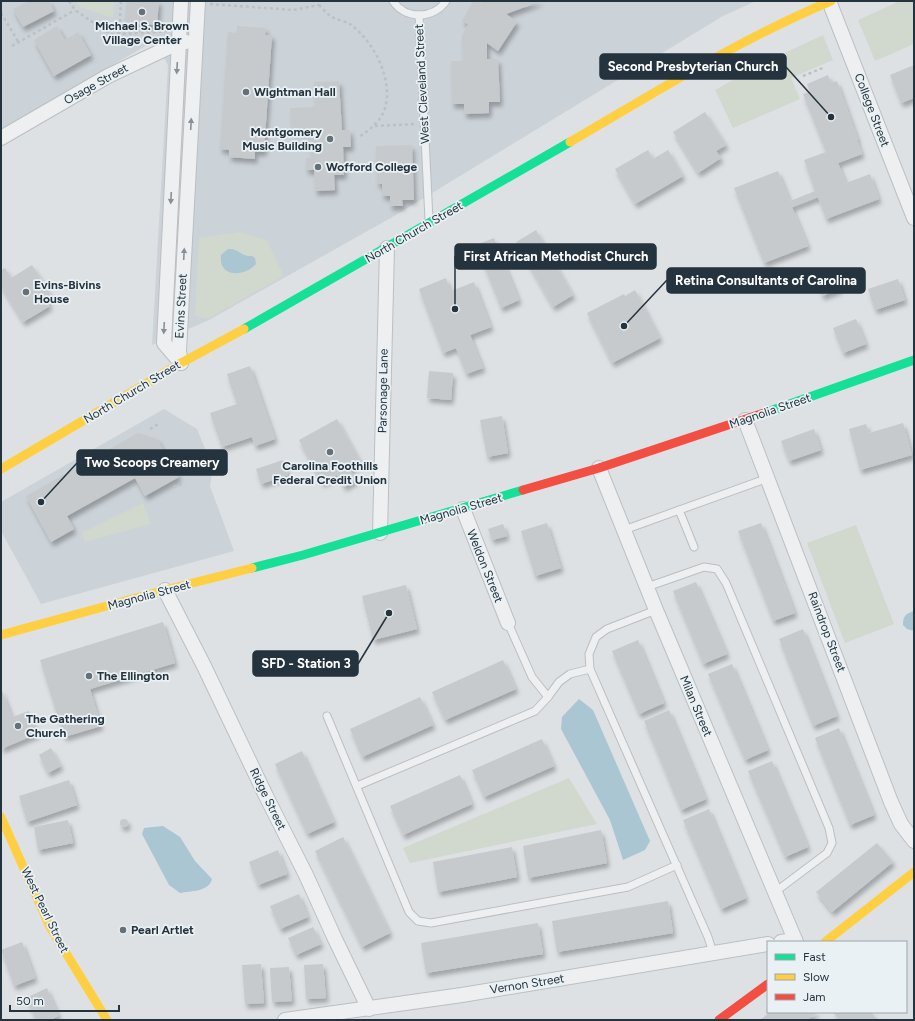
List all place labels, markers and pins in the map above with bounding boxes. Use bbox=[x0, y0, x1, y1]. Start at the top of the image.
marker: Michael S. Brown Village Center bbox=[137, 7, 147, 17]
place label: Michael S. Brown Village Center bbox=[95, 19, 189, 47]
callout: Second Presbyterian Church bbox=[600, 54, 786, 79]
place label: Wightman Hall bbox=[254, 85, 336, 99]
marker: Wightman Hall bbox=[241, 87, 251, 97]
place label: Montgomery Music Building bbox=[242, 125, 322, 153]
marker: Montgomery Music Building bbox=[325, 134, 335, 144]
place label: Wofford College bbox=[326, 160, 418, 174]
marker: Wofford College bbox=[313, 162, 323, 172]
callout: First African Methodist Church bbox=[455, 244, 656, 269]
callout: Retina Consultants of Carolina bbox=[667, 268, 865, 293]
place label: Evins-Bivins House bbox=[34, 278, 101, 306]
marker: Evins-Bivins House bbox=[21, 287, 31, 297]
marker: Carolina Foothills Federal Credit Union bbox=[325, 447, 335, 457]
callout: Two Scoops Creamery bbox=[77, 450, 227, 475]
place label: Carolina Foothills Federal Credit Union bbox=[273, 459, 387, 487]
callout: SFD - Station 3 bbox=[253, 651, 358, 676]
place label: The Ellington bbox=[97, 669, 169, 683]
marker: The Ellington bbox=[84, 671, 94, 681]
place label: The Gathering Church bbox=[26, 712, 105, 740]
marker: The Gathering Church bbox=[13, 721, 23, 731]
place label: Pearl Artlet bbox=[131, 923, 194, 937]
marker: Pearl Artlet bbox=[118, 925, 128, 935]

